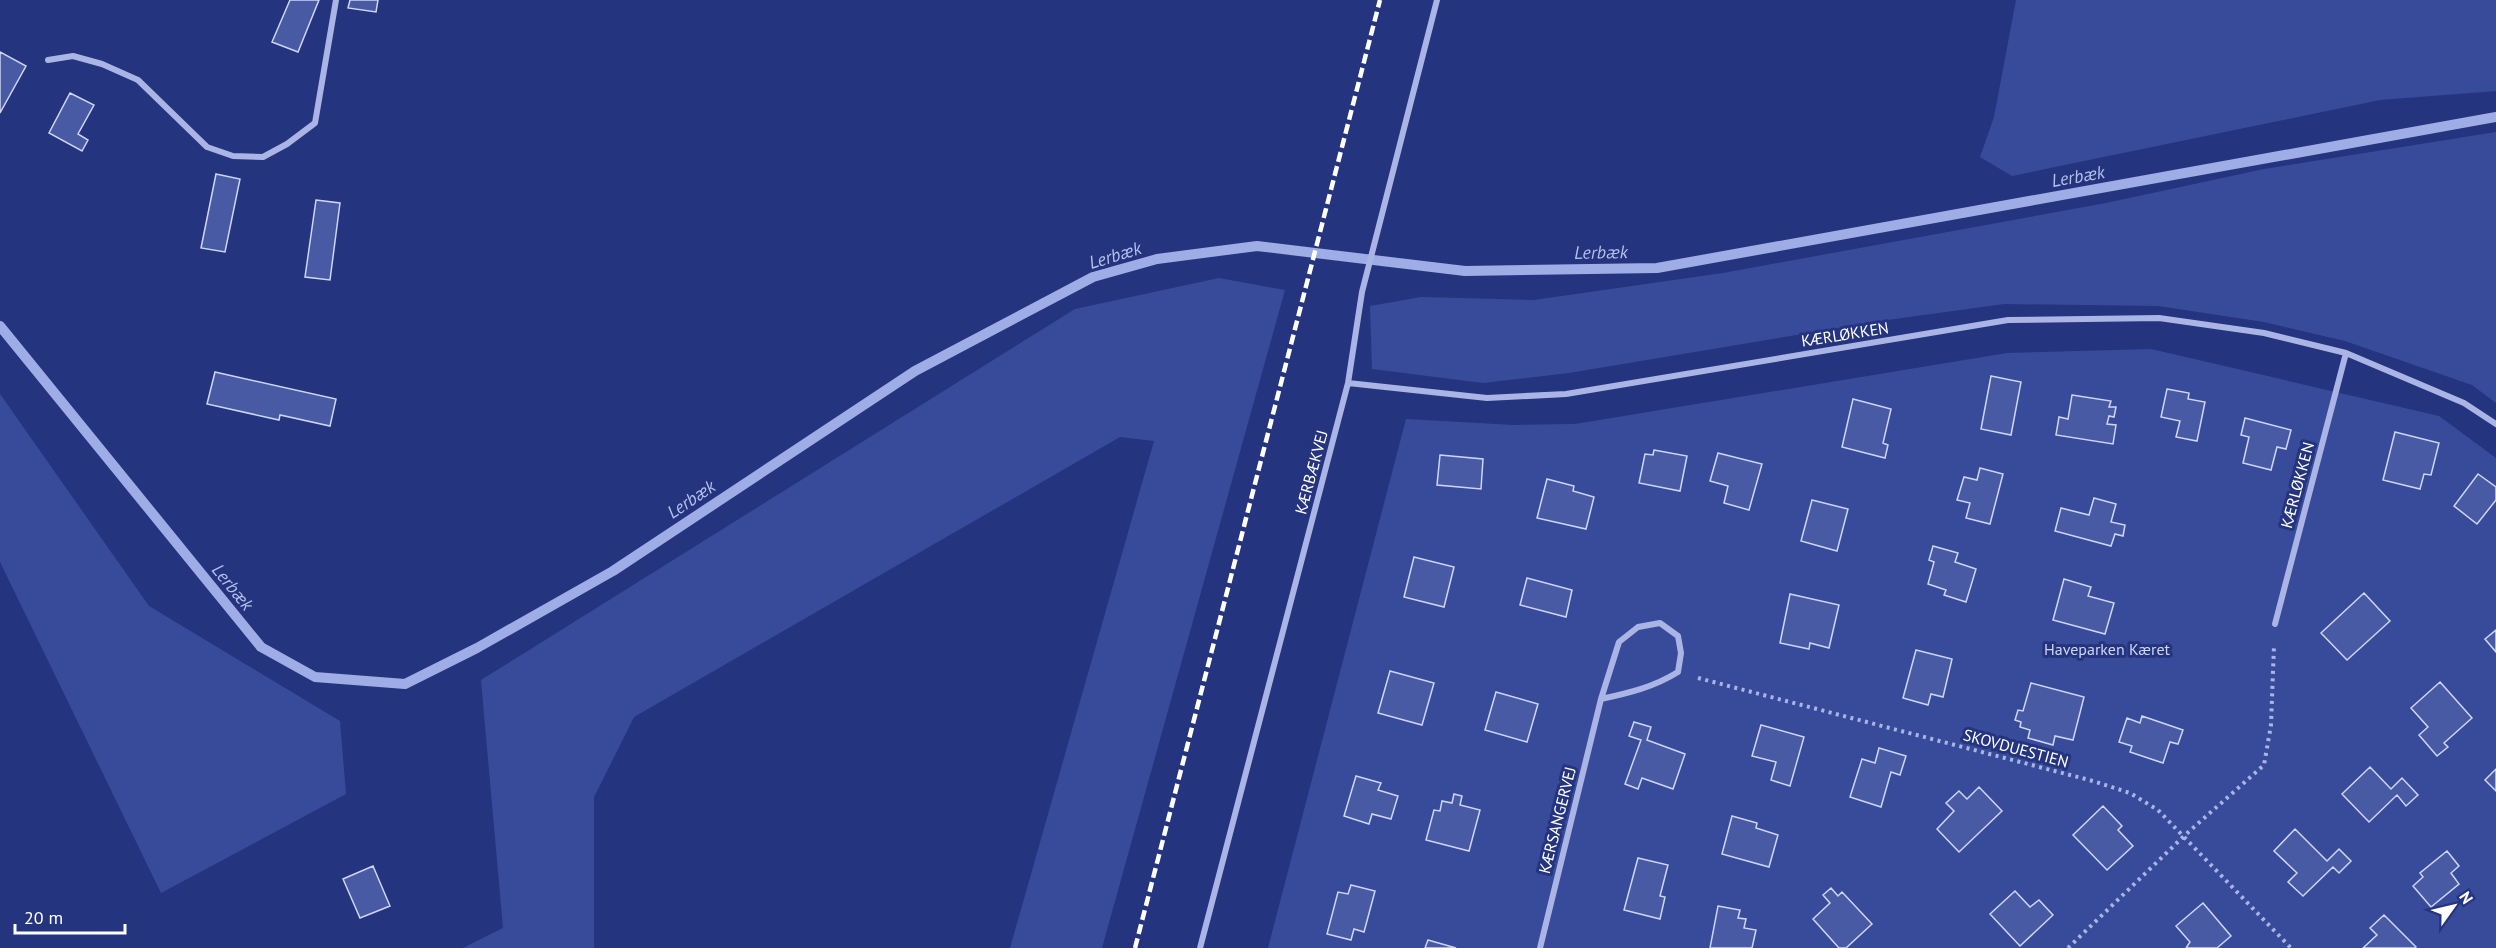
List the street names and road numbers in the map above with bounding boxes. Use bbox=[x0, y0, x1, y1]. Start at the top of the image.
street label: KÆRLØKKEN bbox=[1800, 317, 1890, 351]
street label: KÆRBÆKVEJ bbox=[1290, 428, 1332, 516]
street label: KÆRLØKKEN bbox=[2276, 440, 2318, 530]
street label: SKOVDUESTIEN bbox=[1961, 724, 2071, 772]
street label: KÆRSANGERVEJ bbox=[1534, 765, 1580, 875]

